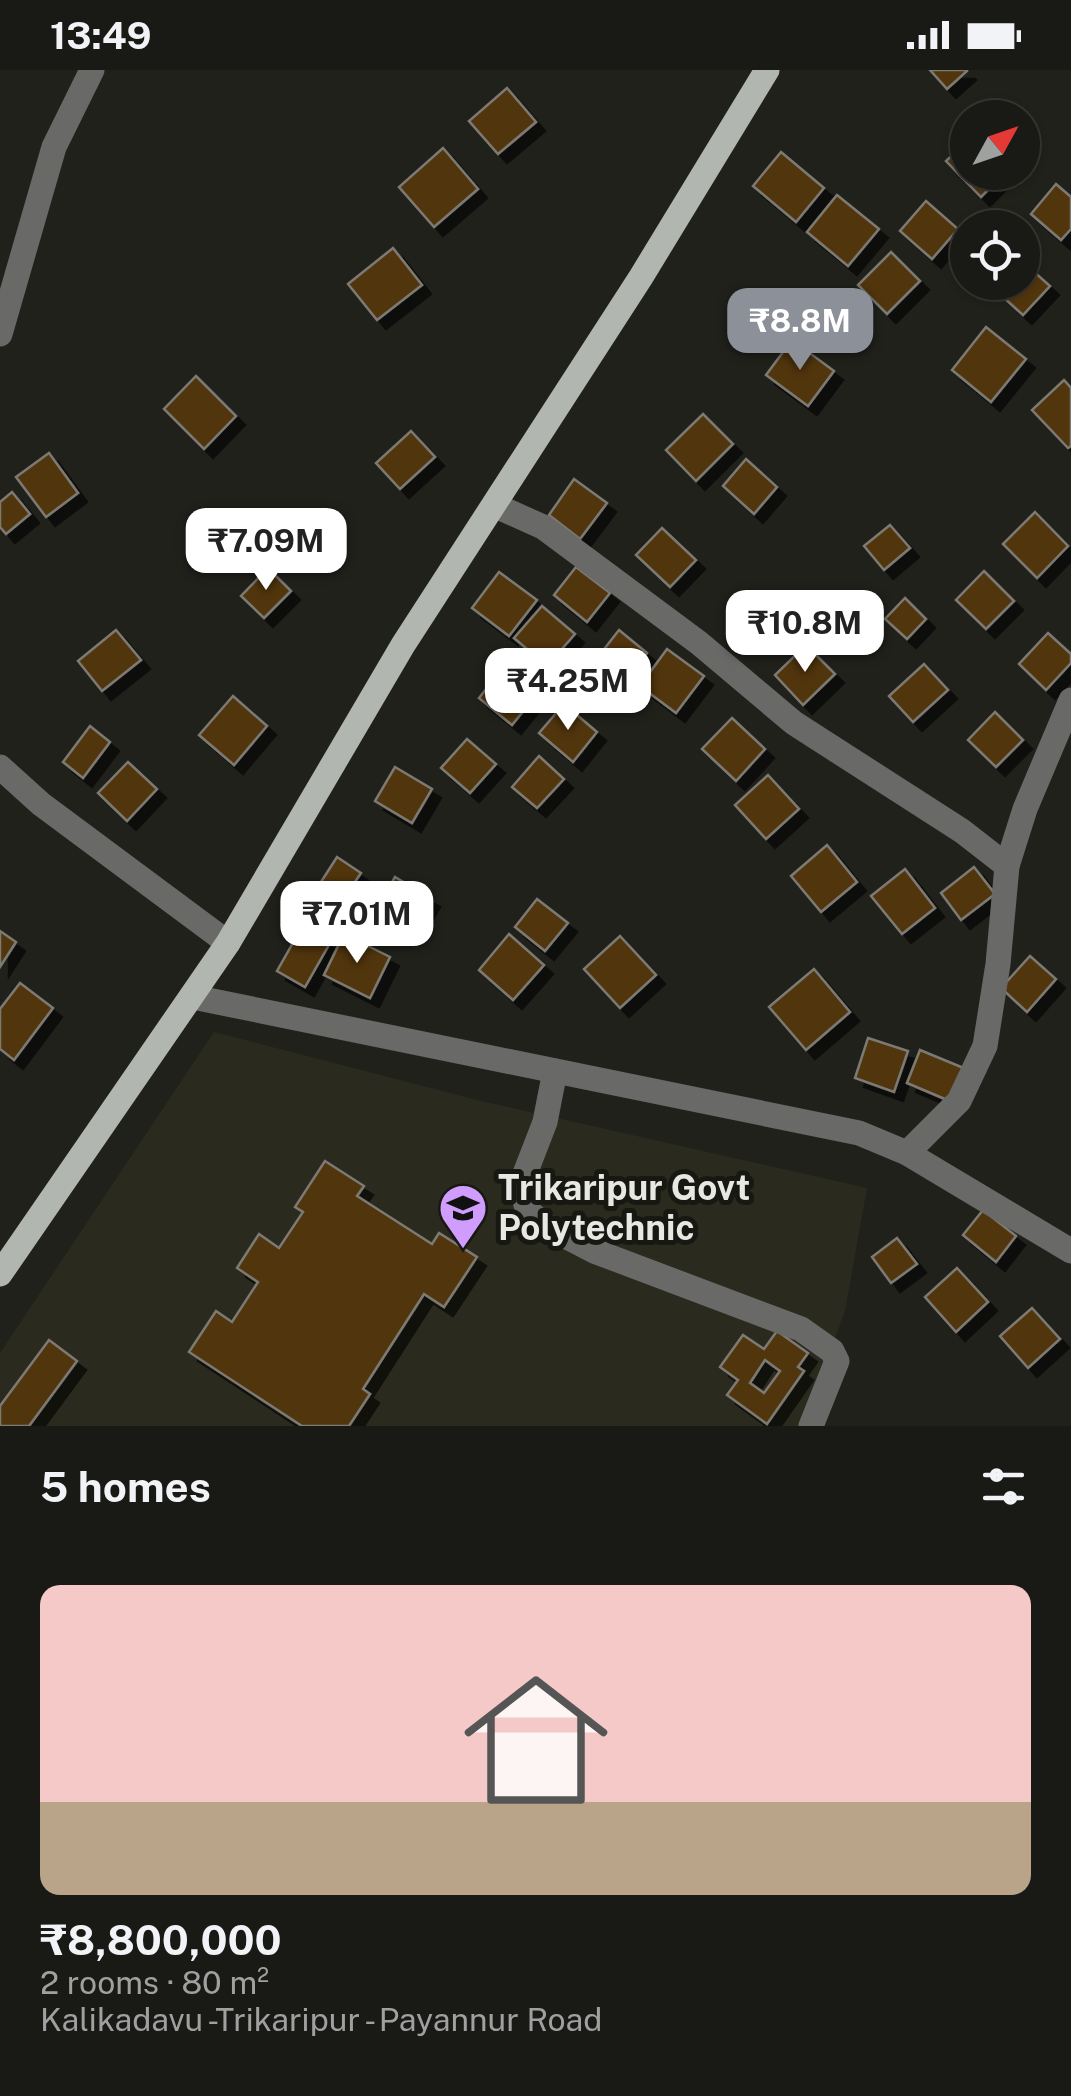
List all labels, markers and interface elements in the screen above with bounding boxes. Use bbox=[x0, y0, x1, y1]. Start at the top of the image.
text: 13:49 bbox=[50, 13, 152, 58]
north arrow bbox=[950, 100, 1040, 190]
map controls bbox=[950, 100, 1040, 300]
button: locate bbox=[950, 210, 1040, 300]
pin: ₹8.8M bbox=[730, 288, 870, 373]
text: ₹8.8M bbox=[749, 302, 851, 339]
pin: ₹7.09M bbox=[185, 508, 347, 593]
text: ₹7.09M bbox=[208, 522, 324, 559]
pin: ₹10.8M bbox=[724, 590, 886, 675]
text: ₹10.8M bbox=[748, 604, 862, 641]
pin: ₹4.25M bbox=[487, 648, 649, 733]
text: ₹4.25M bbox=[507, 662, 629, 699]
pin: ₹7.01M bbox=[276, 881, 438, 966]
text: ₹7.01M bbox=[302, 895, 412, 932]
place label: Trikaripur Govt Polytechnic bbox=[498, 1167, 750, 1248]
school or university icon: Trikaripur Govt Polytechnic bbox=[437, 1182, 489, 1250]
icon: filters bbox=[976, 1459, 1031, 1514]
text: 5 homes bbox=[40, 1462, 211, 1511]
icon: home bbox=[446, 1650, 626, 1830]
text: ₹8,800,000 bbox=[40, 1915, 281, 1964]
text: 2 rooms · 80 m² bbox=[40, 1964, 269, 2001]
text: Kalikadavu -Trikaripur - Payannur Road bbox=[40, 2001, 602, 2038]

